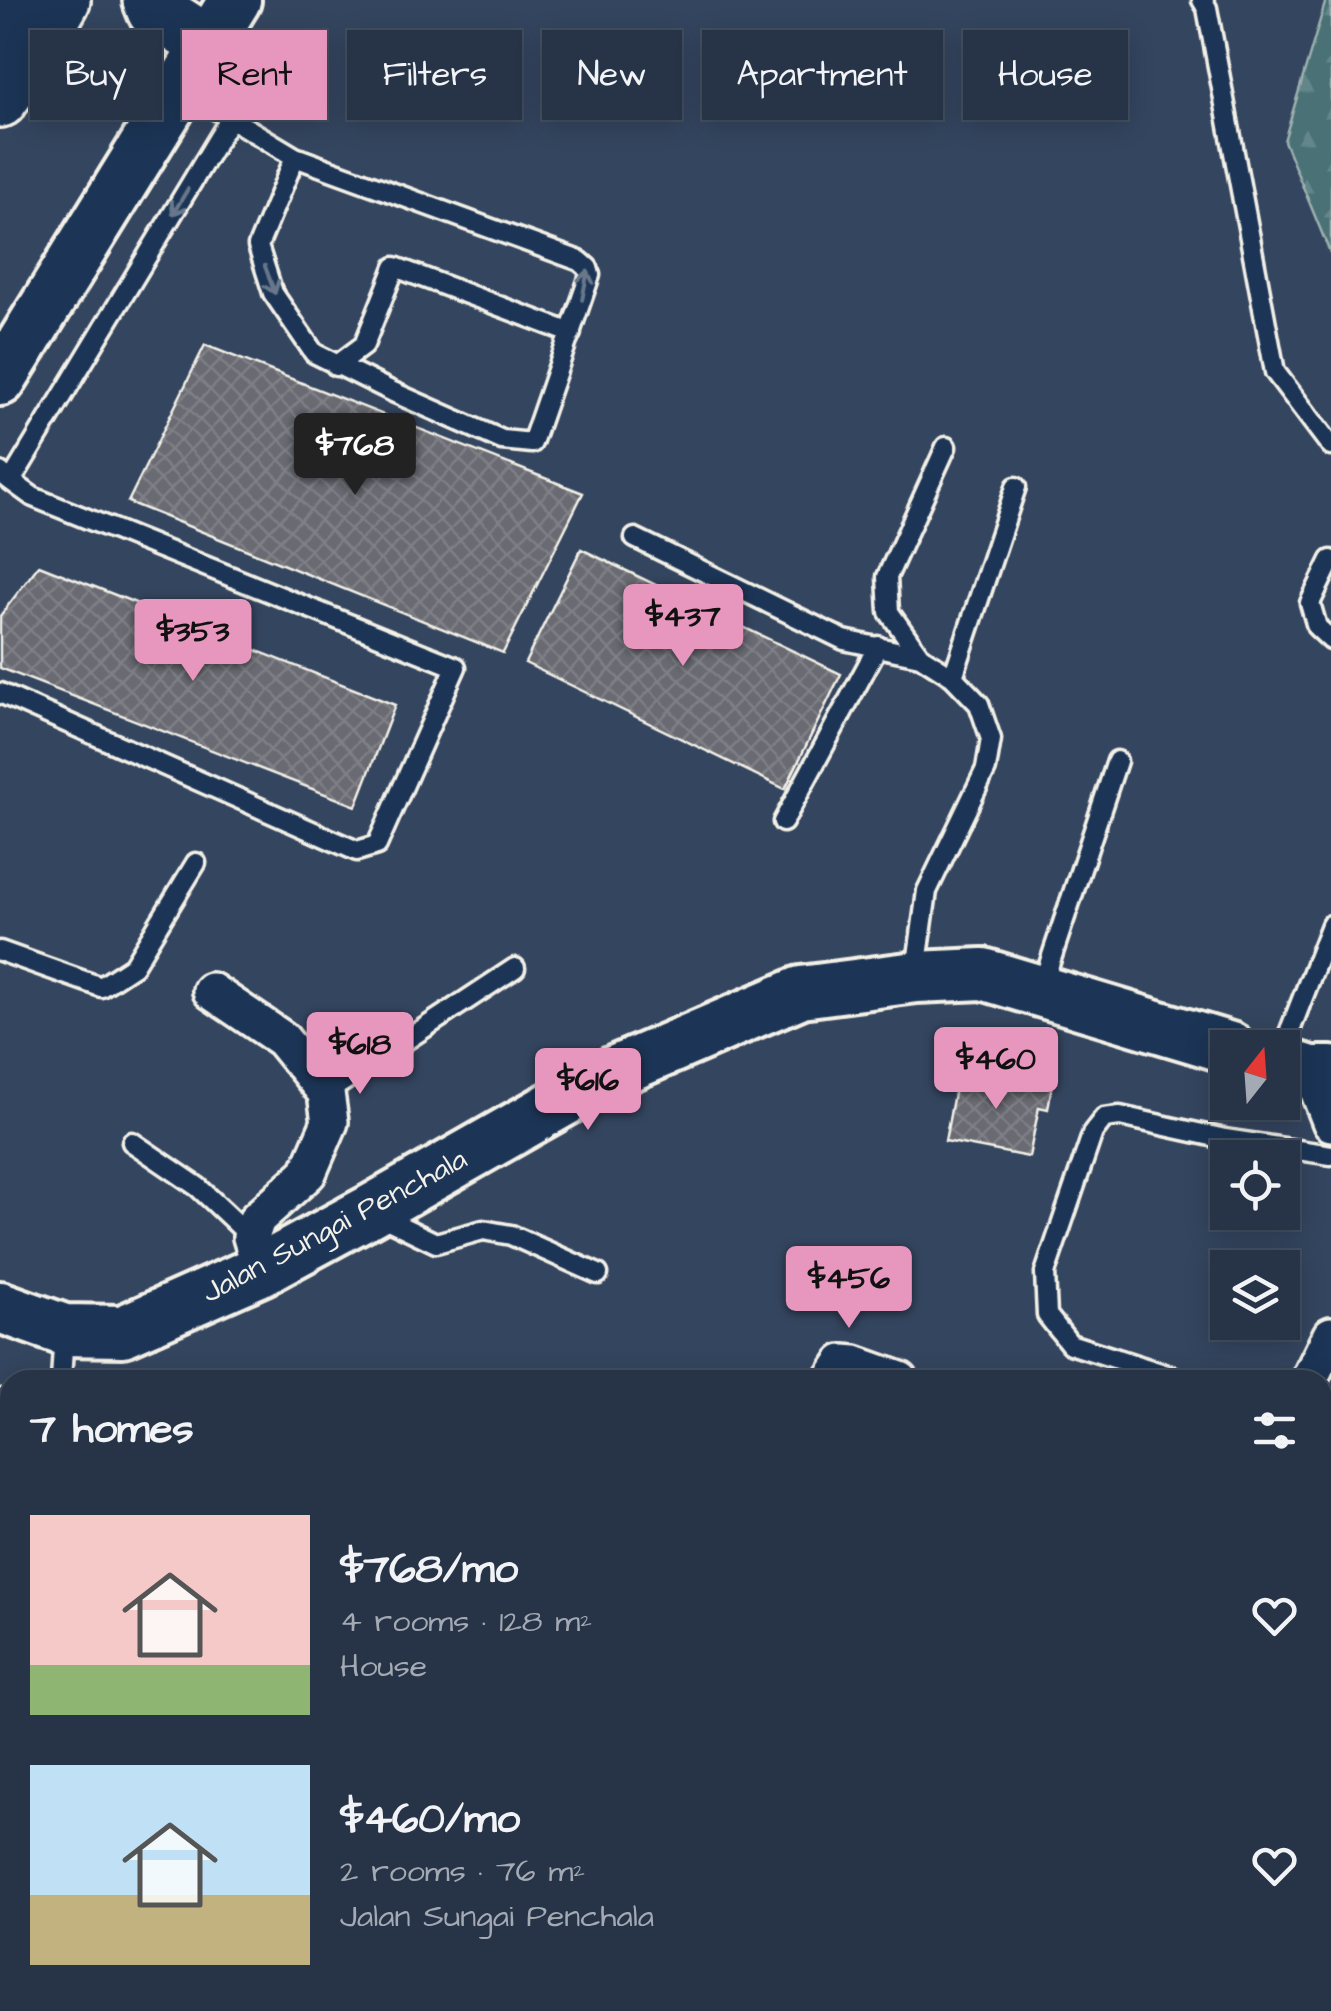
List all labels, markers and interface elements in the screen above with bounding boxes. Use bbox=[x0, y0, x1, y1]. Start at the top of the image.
chip: Buy bbox=[30, 30, 162, 120]
chip: Rent bbox=[182, 30, 327, 120]
chip: Filters bbox=[347, 30, 522, 120]
chip: New bbox=[542, 30, 682, 120]
chip: Apartment bbox=[702, 30, 943, 120]
chip: House bbox=[963, 30, 1128, 120]
one-way arrow bbox=[170, 187, 190, 216]
one-way arrow bbox=[262, 264, 280, 295]
one-way arrow bbox=[576, 269, 595, 301]
pin: $768 bbox=[296, 413, 414, 498]
text: $768 bbox=[316, 423, 394, 468]
pin: $437 bbox=[624, 584, 742, 669]
text: $437 bbox=[645, 594, 721, 639]
pin: $353 bbox=[134, 599, 252, 684]
text: $353 bbox=[156, 609, 230, 654]
pin: $618 bbox=[301, 1012, 419, 1097]
text: $618 bbox=[329, 1022, 391, 1067]
pin: $460 bbox=[937, 1027, 1055, 1112]
north arrow bbox=[1210, 1030, 1300, 1120]
map controls bbox=[1210, 1030, 1300, 1340]
text: $460 bbox=[956, 1037, 1036, 1082]
pin: $616 bbox=[529, 1048, 647, 1133]
text: $616 bbox=[557, 1058, 619, 1103]
street label: Jalan Sungai Penchala bbox=[195, 1138, 475, 1314]
button: locate bbox=[1210, 1140, 1300, 1230]
pin: $456 bbox=[790, 1246, 908, 1331]
button: layers bbox=[1210, 1250, 1300, 1340]
text: $456 bbox=[808, 1256, 890, 1301]
text: 7 homes bbox=[30, 1401, 194, 1459]
icon: filters bbox=[1247, 1403, 1302, 1458]
text: $768/mo bbox=[340, 1541, 518, 1599]
icon: home bbox=[110, 1555, 230, 1675]
icon: heart bbox=[1247, 1588, 1302, 1643]
text: 4 rooms · 128 m² bbox=[340, 1599, 592, 1644]
text: House bbox=[340, 1644, 427, 1689]
text: $460/mo bbox=[340, 1791, 520, 1849]
icon: home bbox=[110, 1805, 230, 1925]
icon: heart bbox=[1247, 1838, 1302, 1893]
text: 2 rooms · 76 m² bbox=[340, 1849, 585, 1894]
text: Jalan Sungai Penchala bbox=[340, 1894, 654, 1939]

